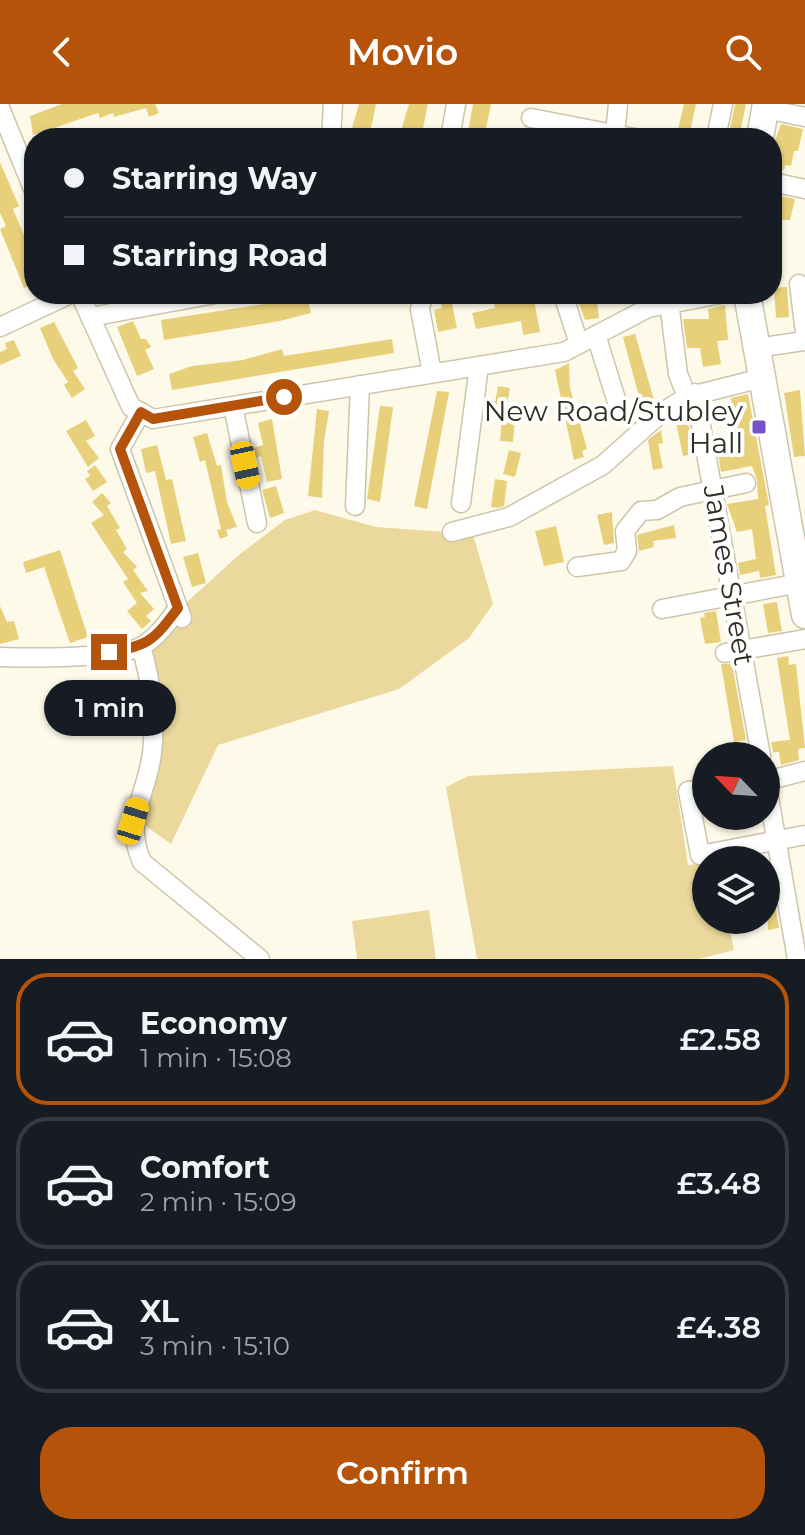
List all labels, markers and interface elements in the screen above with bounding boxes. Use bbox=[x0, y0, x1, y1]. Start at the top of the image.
icon: back bbox=[40, 30, 84, 74]
text: Movio bbox=[347, 30, 458, 74]
icon: search bbox=[721, 30, 765, 74]
text: Starring Way bbox=[112, 160, 317, 197]
text: Starring Road bbox=[112, 237, 328, 274]
route start bbox=[266, 379, 302, 415]
place label: New Road/Stubley Hall bbox=[484, 394, 744, 460]
marker: New Road/Stubley Hall bbox=[750, 418, 768, 436]
car bbox=[228, 439, 262, 491]
street label: James Street bbox=[696, 481, 762, 668]
route end bbox=[91, 634, 127, 670]
callout: 1 min bbox=[43, 680, 175, 736]
text: 1 min bbox=[75, 692, 145, 724]
north arrow bbox=[692, 742, 780, 830]
map controls bbox=[692, 742, 780, 934]
car bbox=[115, 795, 151, 847]
button: layers bbox=[692, 846, 780, 934]
icon: car bbox=[44, 1003, 116, 1075]
text: Economy bbox=[140, 1005, 287, 1042]
text: £2.58 bbox=[679, 1021, 761, 1058]
text: 1 min · 15:08 bbox=[140, 1042, 292, 1074]
icon: car bbox=[44, 1147, 116, 1219]
text: Comfort bbox=[140, 1149, 270, 1186]
text: £3.48 bbox=[677, 1165, 761, 1202]
text: 2 min · 15:09 bbox=[140, 1186, 297, 1218]
icon: car bbox=[44, 1291, 116, 1363]
text: XL bbox=[140, 1293, 179, 1330]
text: £4.38 bbox=[677, 1309, 761, 1346]
text: 3 min · 15:10 bbox=[140, 1330, 290, 1362]
button: Confirm bbox=[40, 1427, 765, 1519]

